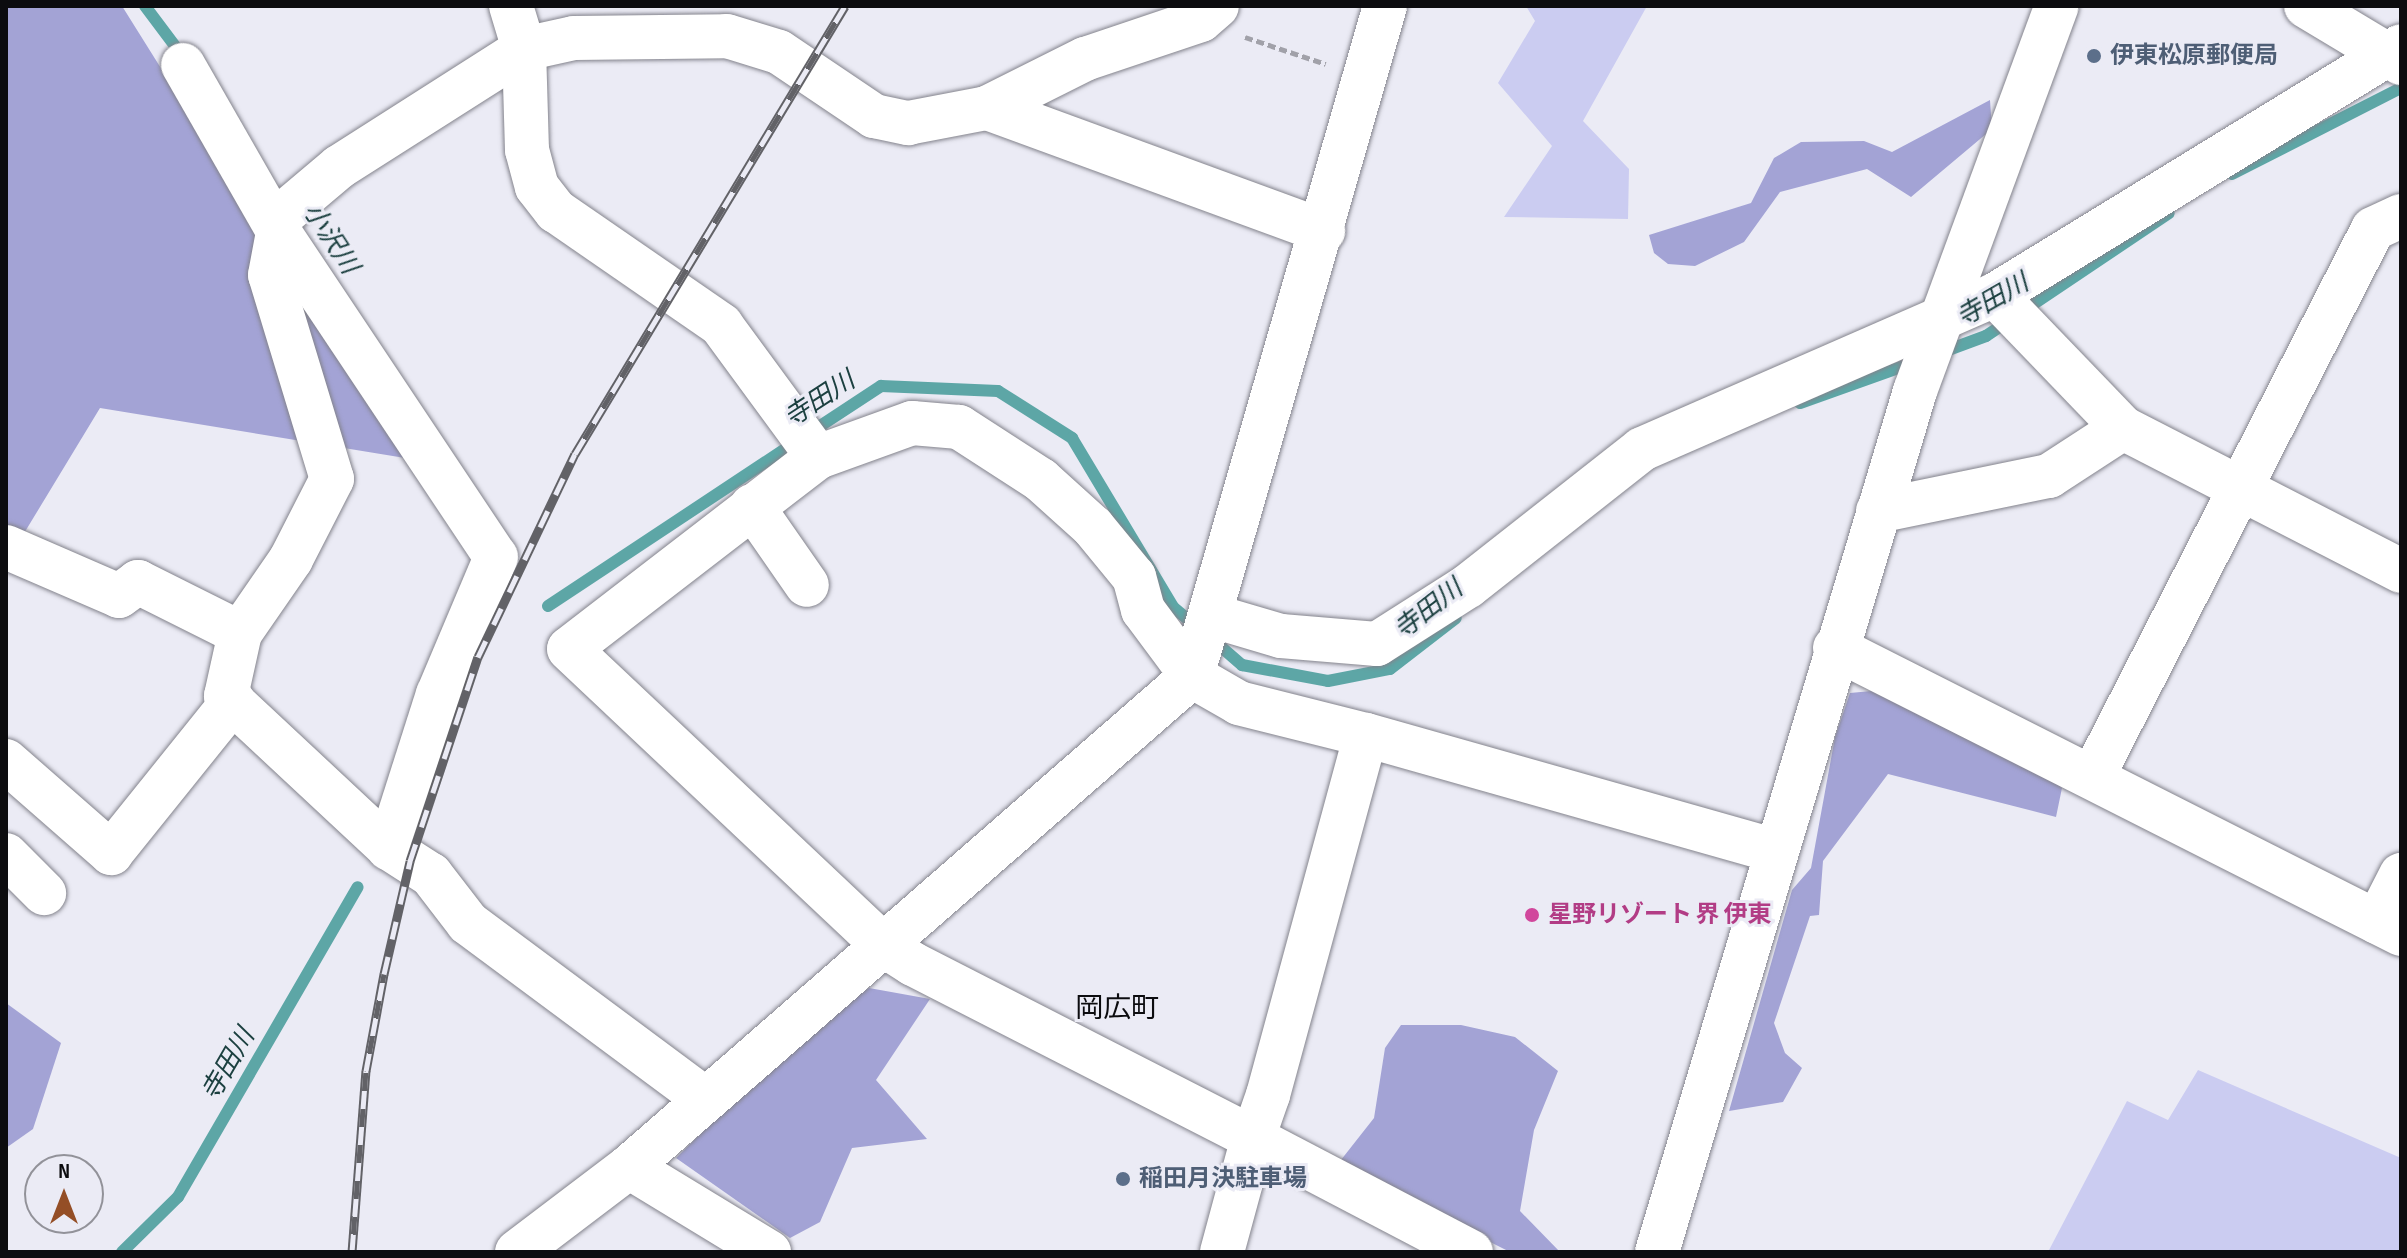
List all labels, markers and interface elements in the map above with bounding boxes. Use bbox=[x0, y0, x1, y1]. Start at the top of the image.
place label: 伊東松原郵便局 bbox=[2110, 42, 2278, 70]
marker: 伊東松原郵便局 bbox=[2085, 47, 2103, 65]
water label: 小沢川 bbox=[296, 198, 364, 280]
water label: 寺田川 bbox=[1951, 268, 2035, 334]
water label: 寺田川 bbox=[779, 366, 861, 434]
water label: 寺田川 bbox=[1389, 574, 1469, 646]
place label: 星野リゾート 界 伊東 bbox=[1548, 901, 1771, 929]
marker: 星野リゾート 界 伊東 bbox=[1523, 906, 1541, 924]
district label: 岡広町 bbox=[1075, 992, 1159, 1026]
water label: 寺田川 bbox=[196, 1023, 262, 1107]
north arrow bbox=[24, 1154, 104, 1234]
text: N bbox=[58, 1158, 70, 1185]
place label: 稲田月決駐車場 bbox=[1139, 1165, 1307, 1193]
marker: 稲田月決駐車場 bbox=[1114, 1170, 1132, 1188]

